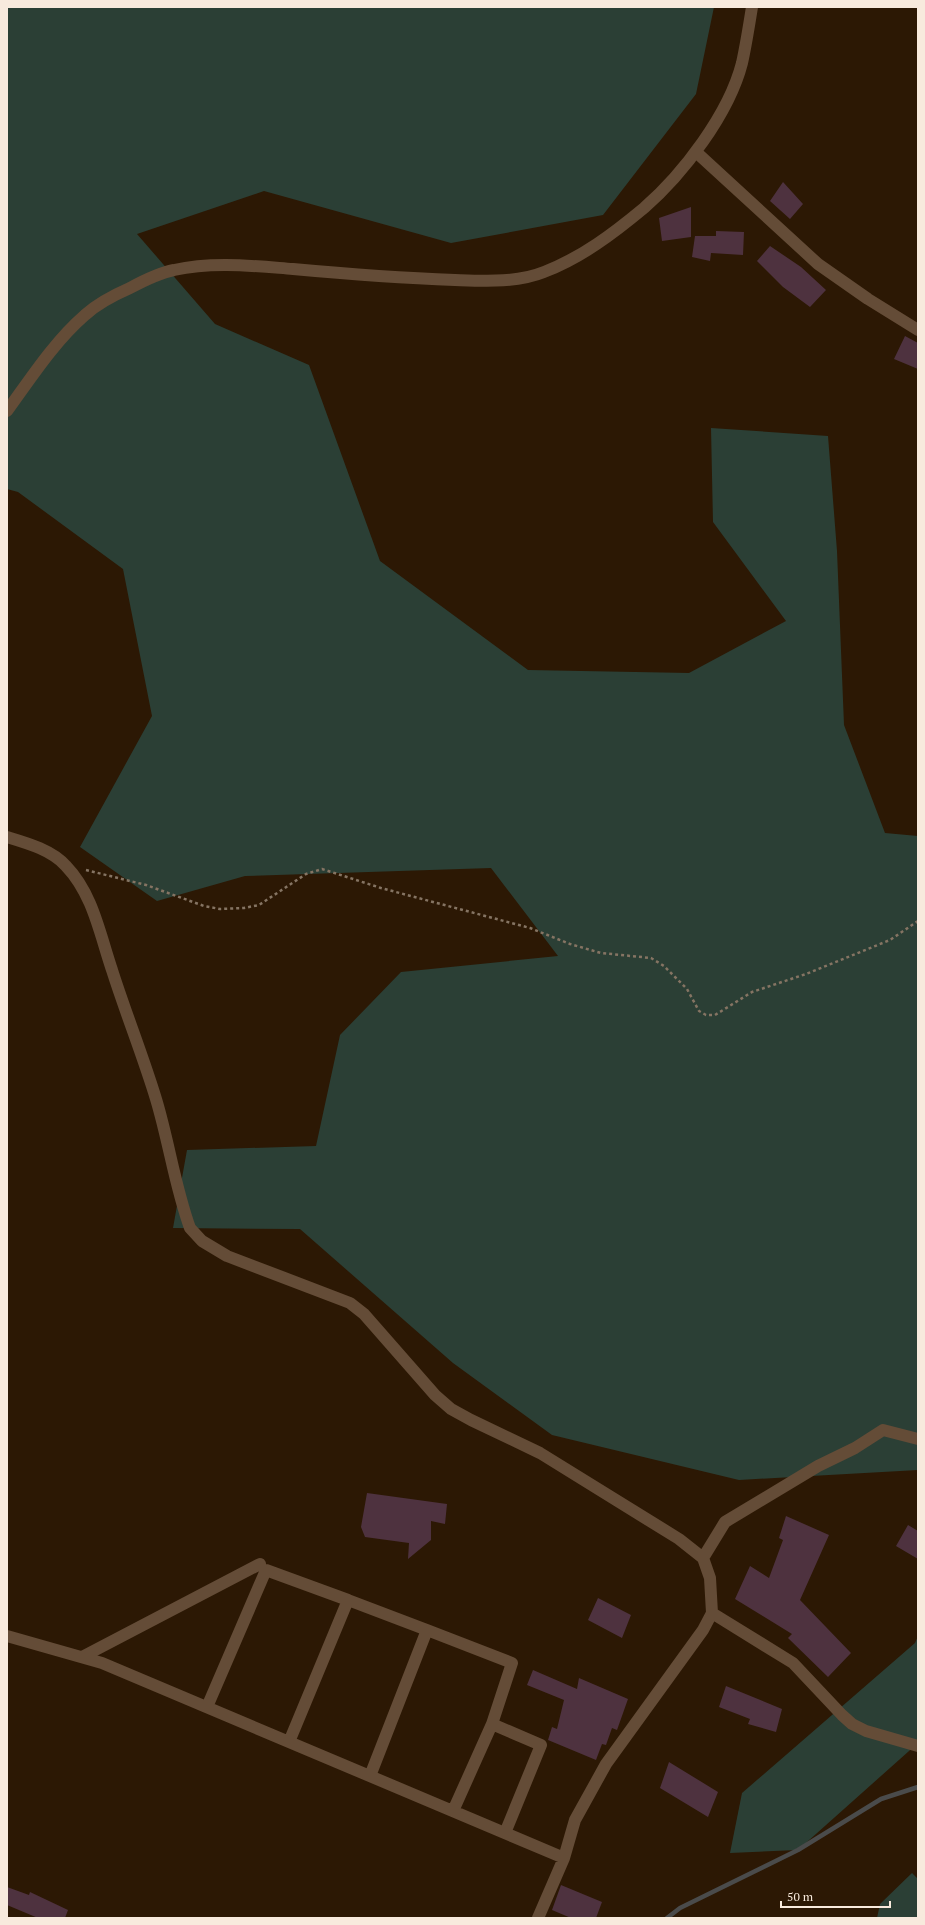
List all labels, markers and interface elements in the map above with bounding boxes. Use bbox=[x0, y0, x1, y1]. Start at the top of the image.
scale bar bbox=[781, 1883, 890, 1909]
text: 50 m bbox=[787, 1889, 814, 1904]

